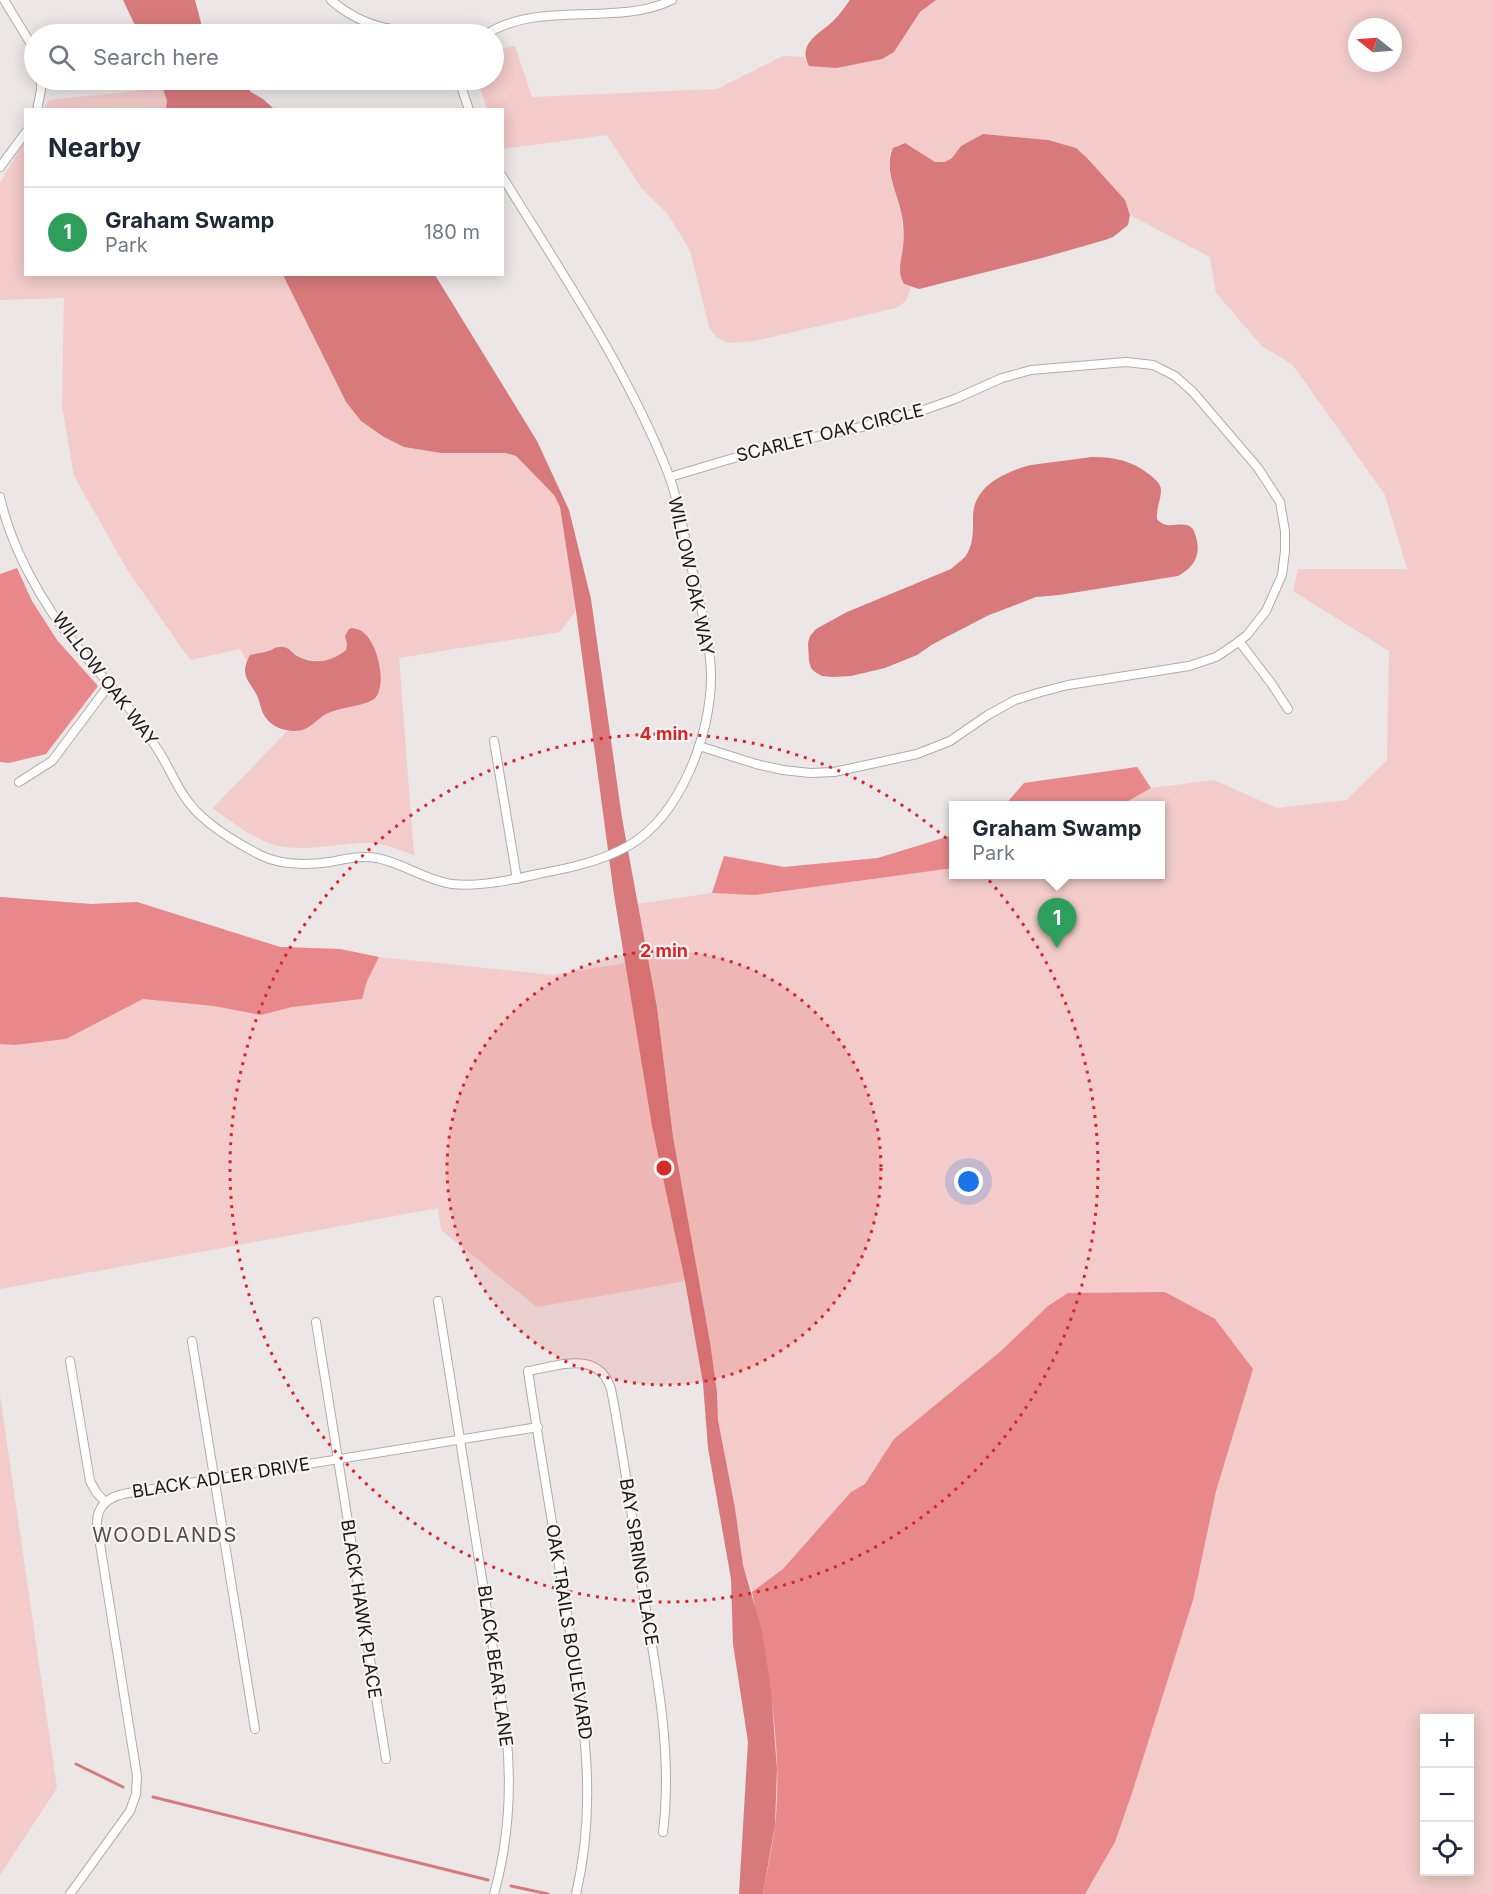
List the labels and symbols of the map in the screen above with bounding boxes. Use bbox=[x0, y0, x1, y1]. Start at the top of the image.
north arrow bbox=[1348, 18, 1402, 72]
street label: SCARLET OAK CIRCLE bbox=[734, 399, 926, 466]
street label: WILLOW OAK WAY bbox=[664, 495, 719, 657]
street label: WILLOW OAK WAY bbox=[48, 608, 162, 750]
text: 4 min bbox=[640, 723, 688, 744]
pin: 1 bbox=[1038, 898, 1076, 948]
text: 2 min bbox=[640, 940, 688, 961]
centre of rings bbox=[654, 1158, 674, 1178]
your location bbox=[954, 1167, 983, 1196]
street label: BLACK ADLER DRIVE bbox=[131, 1453, 311, 1502]
street label: BAY SPRING PLACE bbox=[616, 1477, 663, 1647]
street label: BLACK HAWK PLACE bbox=[337, 1518, 386, 1700]
district label: WOODLANDS bbox=[92, 1523, 238, 1547]
street label: OAK TRAILS BOULEVARD bbox=[542, 1523, 597, 1741]
street label: BLACK BEAR LANE bbox=[474, 1584, 517, 1748]

